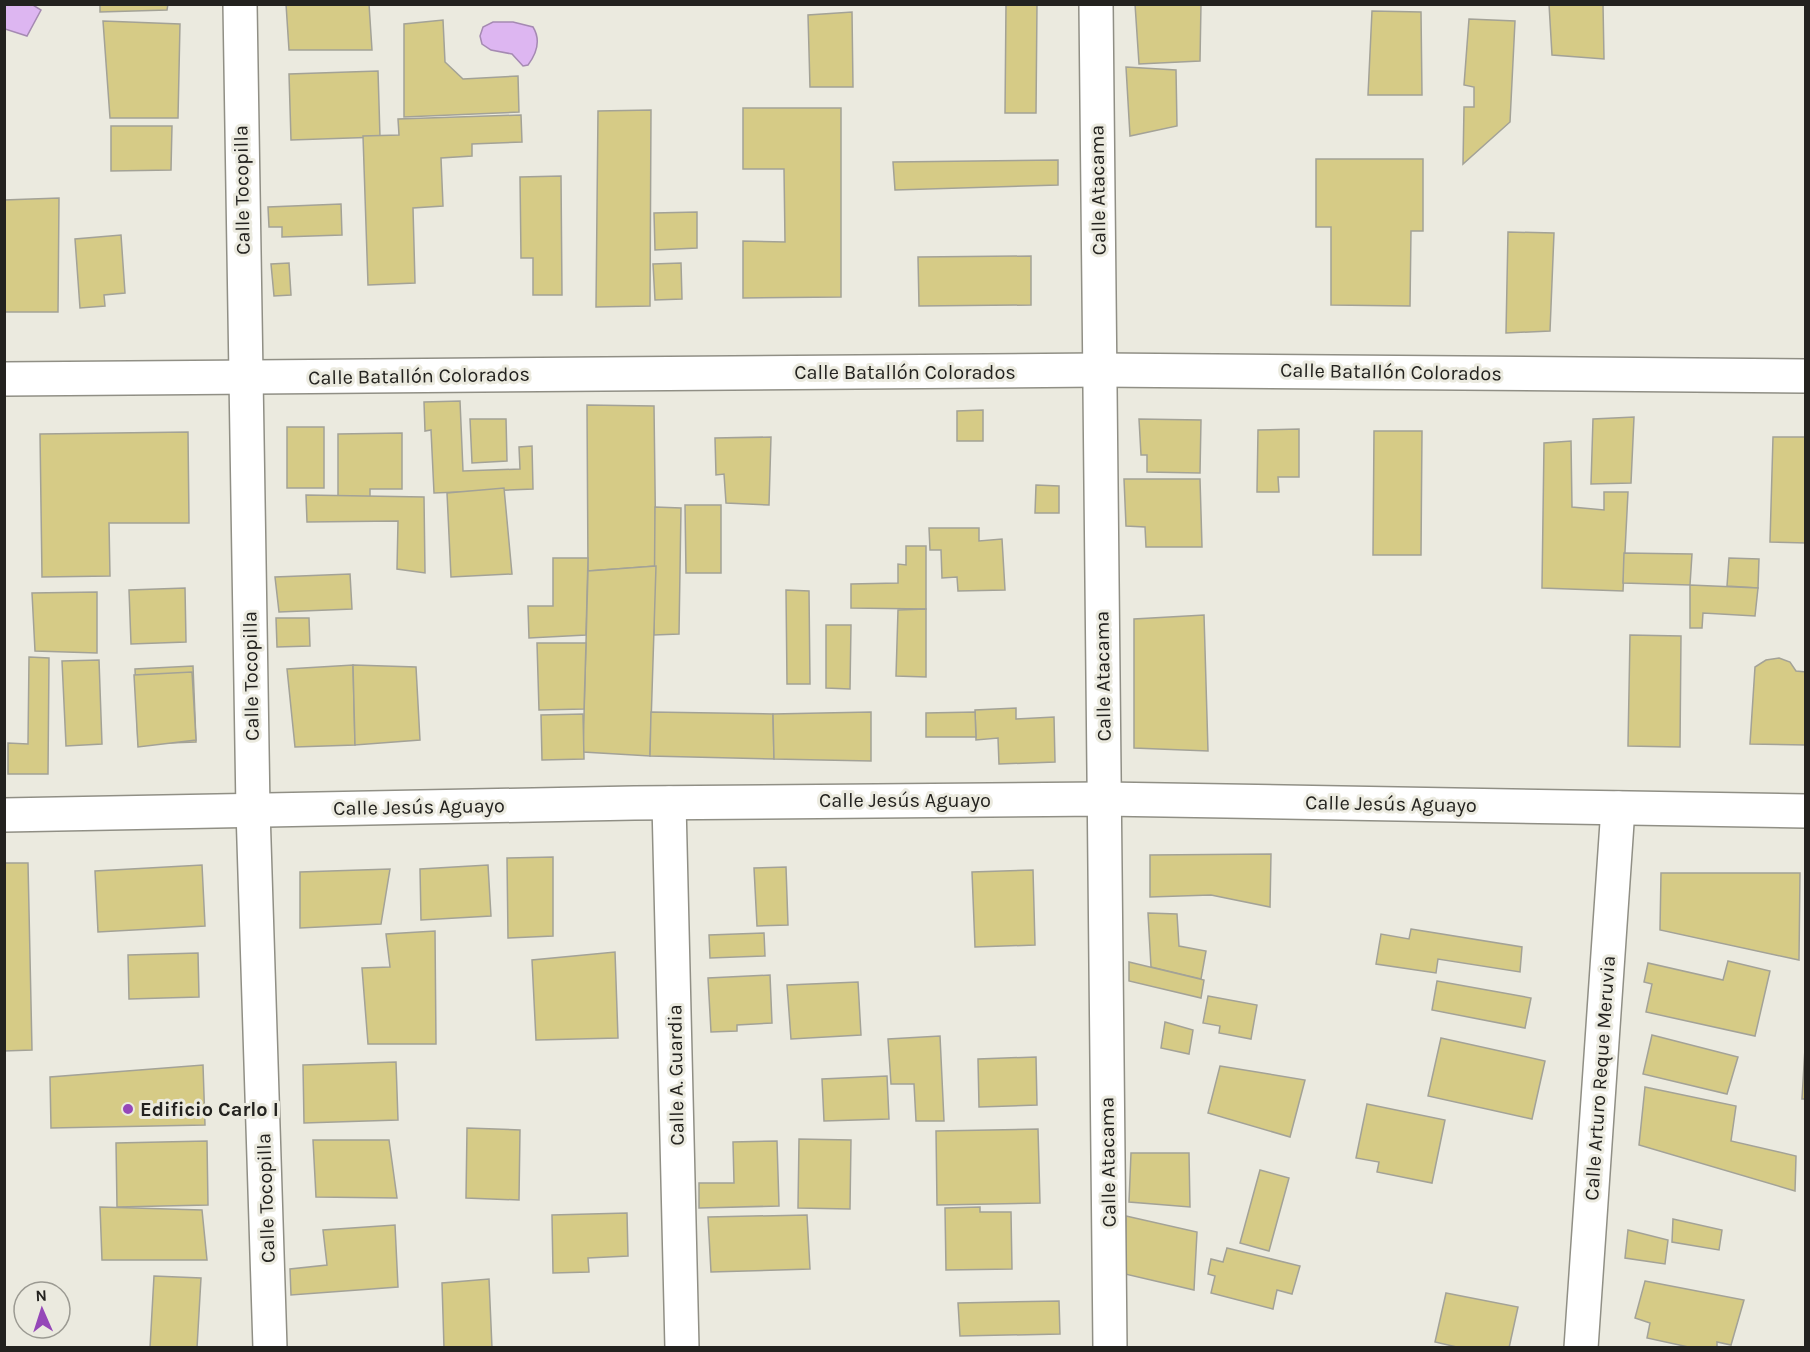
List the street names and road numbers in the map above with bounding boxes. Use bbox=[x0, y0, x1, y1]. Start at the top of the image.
street label: Calle Tocopilla bbox=[229, 125, 255, 255]
street label: Calle Atacama bbox=[1085, 125, 1111, 255]
street label: Calle Batallón Colorados bbox=[1280, 359, 1502, 385]
street label: Calle Batallón Colorados bbox=[794, 361, 1016, 384]
street label: Calle Batallón Colorados bbox=[308, 363, 530, 389]
street label: Calle Tocopilla bbox=[238, 611, 264, 741]
street label: Calle Atacama bbox=[1090, 611, 1116, 741]
street label: Calle Jesús Aguayo bbox=[819, 789, 991, 812]
street label: Calle Jesús Aguayo bbox=[1305, 791, 1477, 817]
street label: Calle Jesús Aguayo bbox=[333, 794, 505, 820]
street label: Calle Arturo Reque Meruvia bbox=[1580, 955, 1620, 1201]
street label: Calle A. Guardia bbox=[663, 1004, 689, 1146]
street label: Calle Atacama bbox=[1095, 1097, 1121, 1227]
street label: Calle Tocopilla bbox=[252, 1133, 280, 1263]

